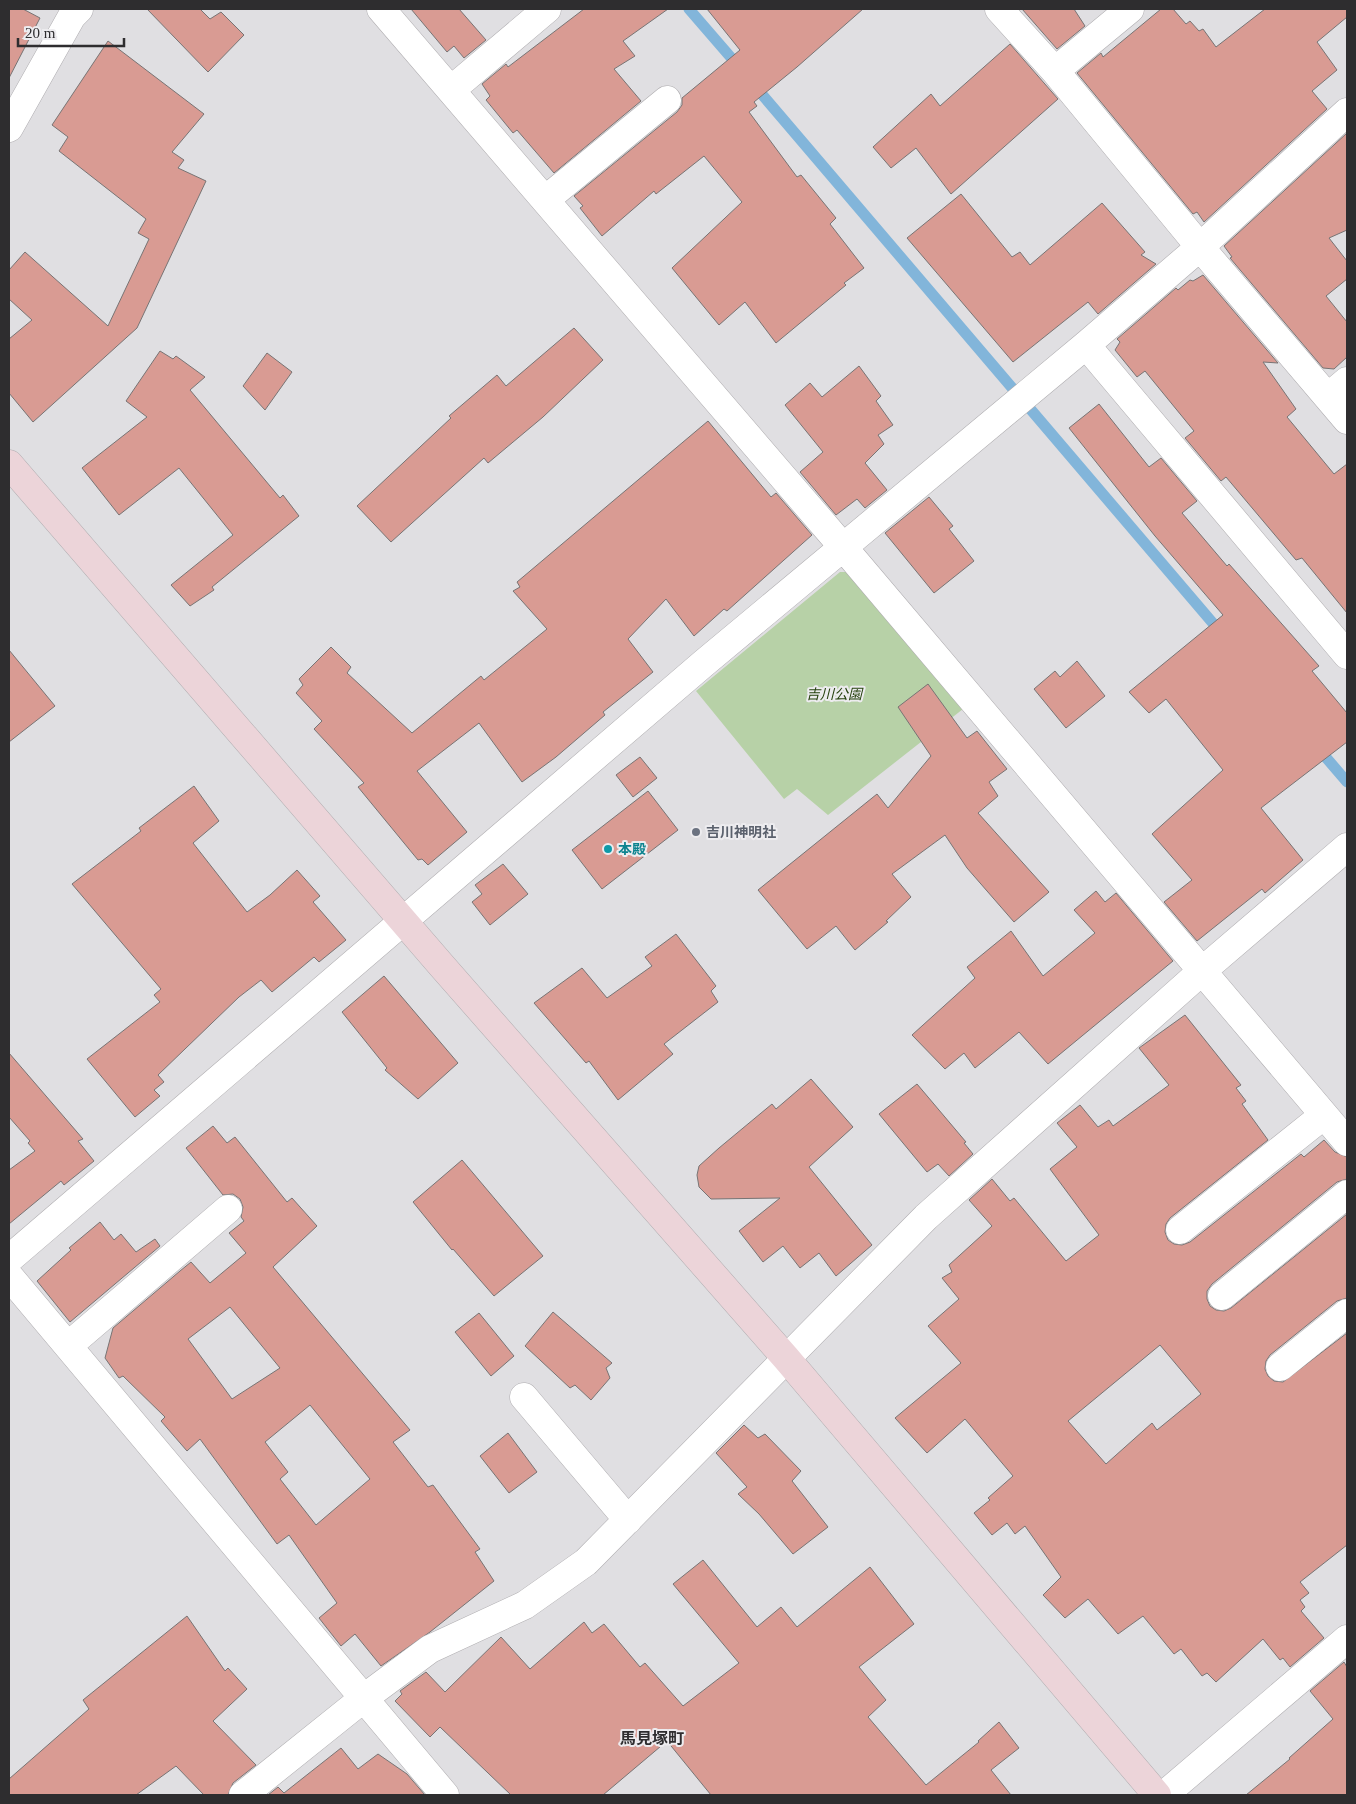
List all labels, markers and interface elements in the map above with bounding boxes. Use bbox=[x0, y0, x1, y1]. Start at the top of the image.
scale bar bbox=[18, 15, 124, 47]
text: 20 m bbox=[25, 25, 56, 41]
park label: 吉川公園 bbox=[806, 687, 864, 702]
place label: 吉川神明社 bbox=[706, 824, 776, 840]
marker: 吉川神明社 bbox=[690, 826, 702, 838]
place label: 本殿 bbox=[618, 842, 646, 857]
marker: 本殿 bbox=[602, 843, 614, 855]
district label: 馬見塚町 bbox=[620, 1730, 684, 1747]

